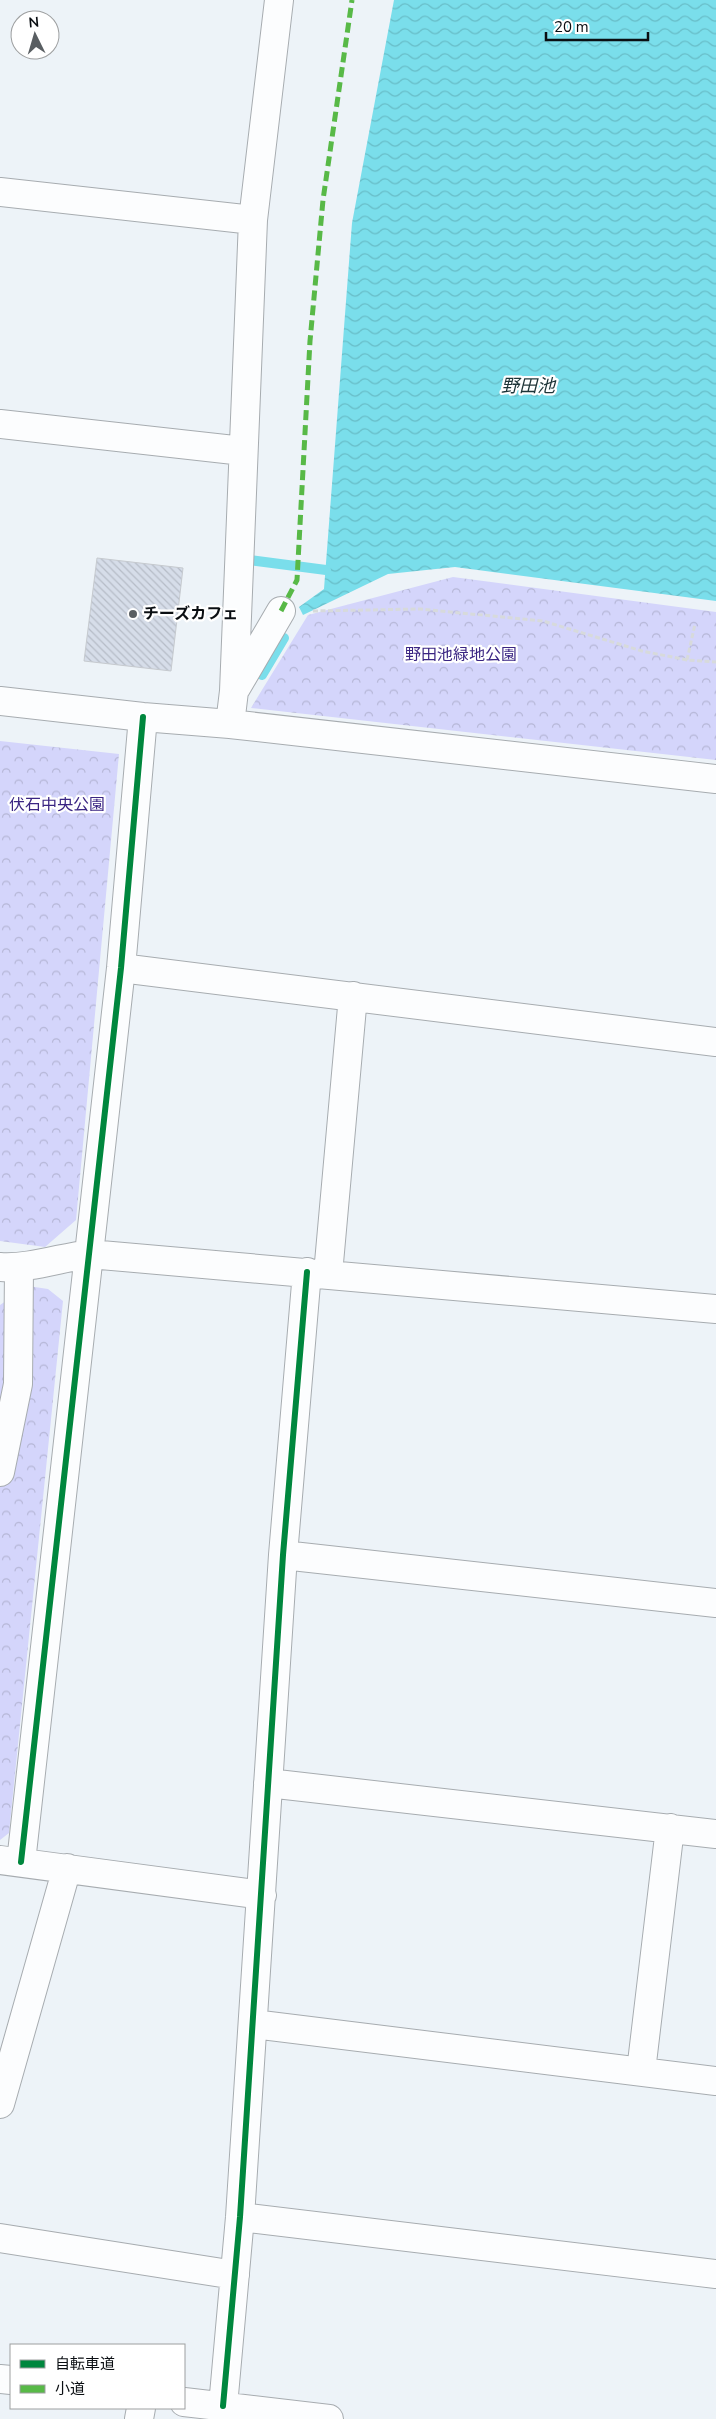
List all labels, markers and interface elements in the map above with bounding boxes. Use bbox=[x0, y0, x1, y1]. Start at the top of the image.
north arrow bbox=[10, 10, 60, 60]
scale bar bbox=[546, 10, 648, 42]
text: N bbox=[28, 13, 40, 32]
text: 20 m bbox=[554, 17, 589, 37]
water label: 野田池 bbox=[501, 374, 557, 398]
place label: チーズカフェ bbox=[143, 603, 238, 625]
marker: チーズカフェ bbox=[127, 608, 139, 620]
park label: 野田池緑地公園 bbox=[405, 644, 517, 666]
park label: 伏石中央公園 bbox=[9, 794, 105, 816]
legend bbox=[10, 2344, 185, 2409]
text: 自転車道 bbox=[55, 2354, 115, 2374]
text: 小道 bbox=[55, 2379, 85, 2399]

